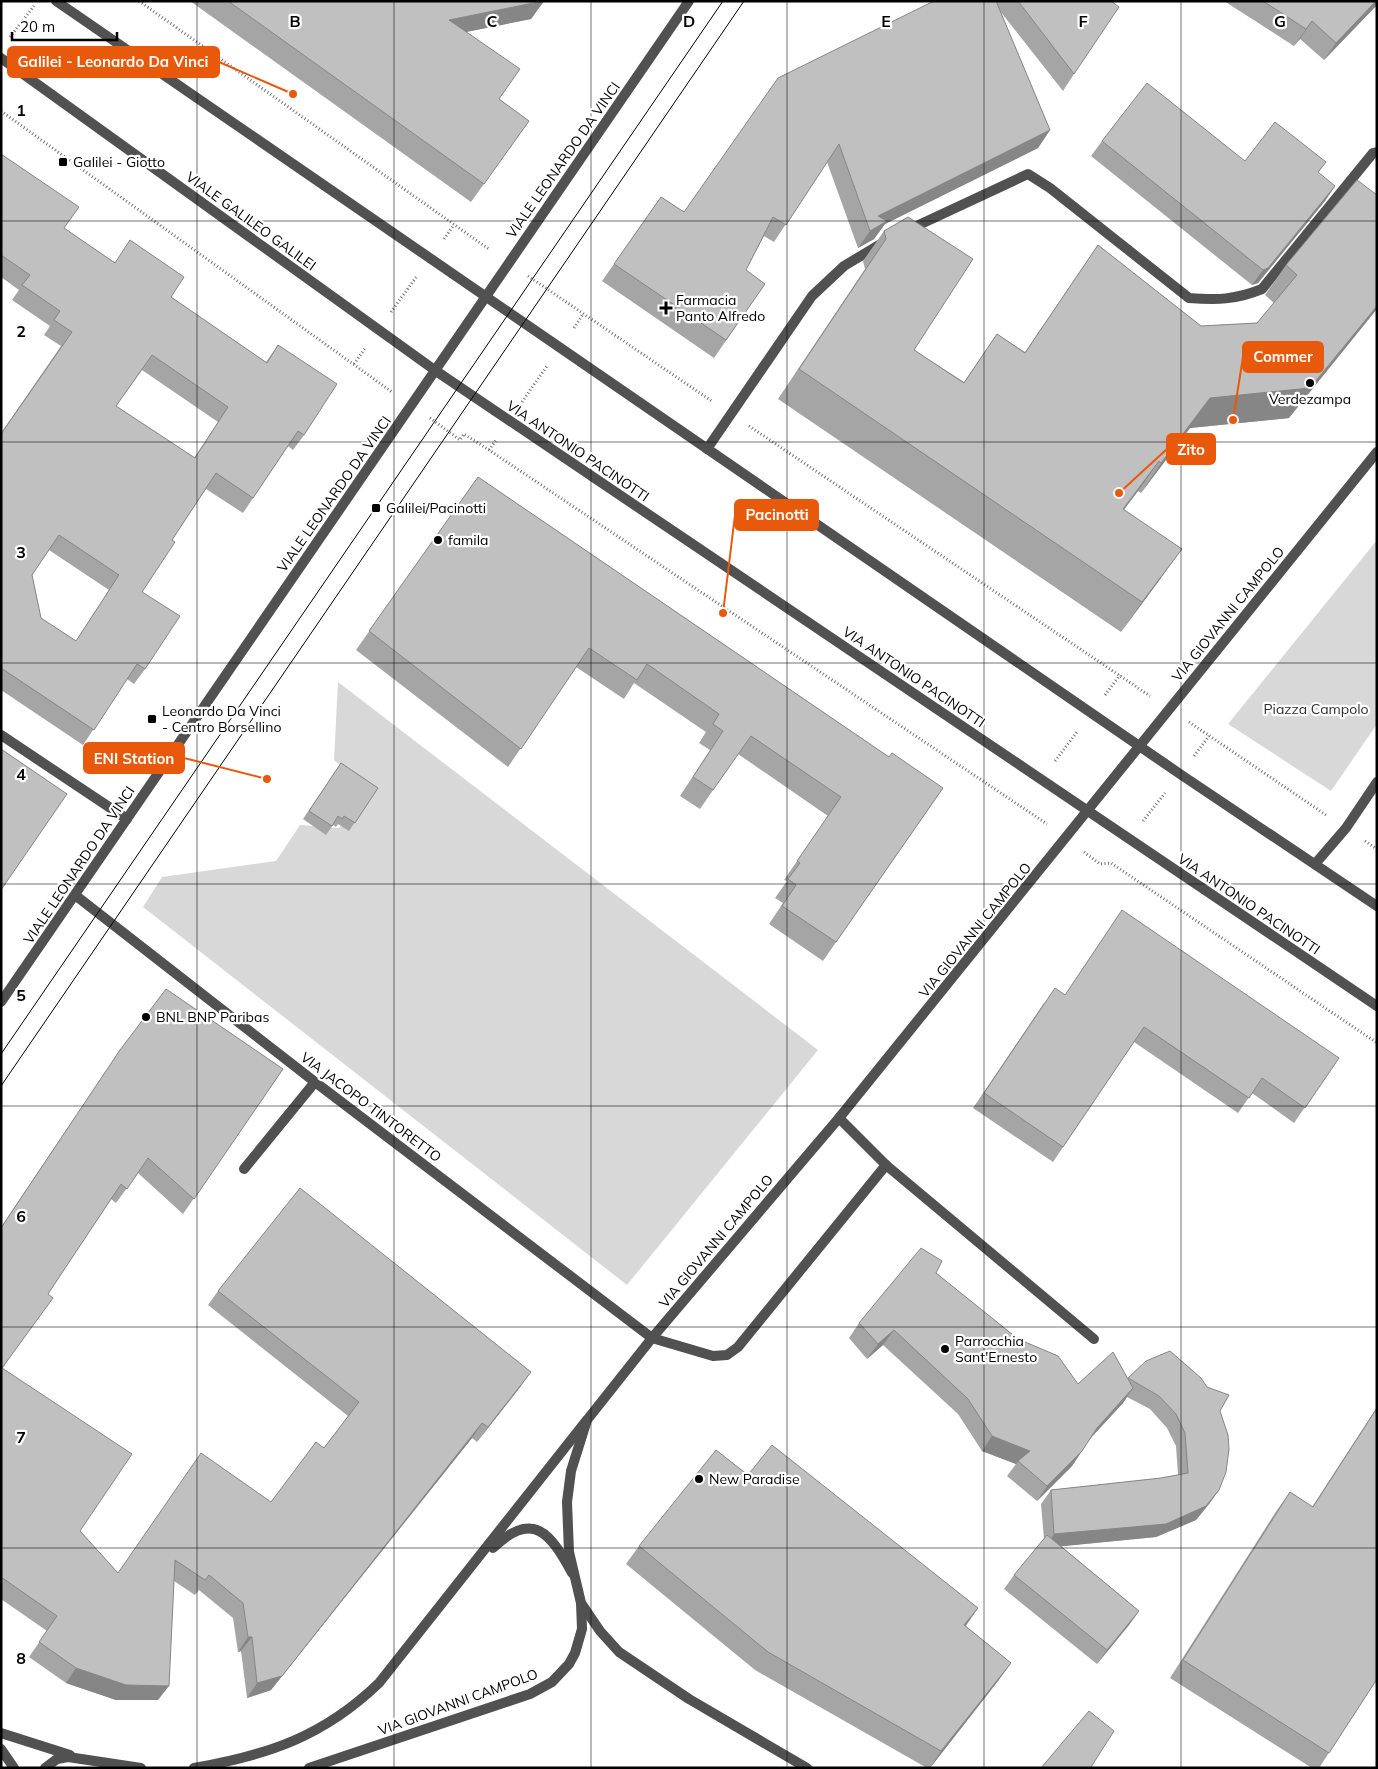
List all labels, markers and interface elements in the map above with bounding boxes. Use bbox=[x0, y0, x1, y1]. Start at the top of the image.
scale bar bbox=[12, 10, 118, 42]
text: B bbox=[289, 11, 301, 31]
text: C bbox=[487, 11, 498, 31]
text: D bbox=[683, 11, 695, 31]
text: E bbox=[881, 11, 891, 31]
text: F bbox=[1078, 11, 1088, 31]
text: G bbox=[1274, 11, 1286, 31]
text: 20 m bbox=[20, 17, 55, 36]
callout: Galilei - Leonardo Da Vinci bbox=[8, 47, 219, 77]
text: Galilei - Leonardo Da Vinci bbox=[18, 52, 209, 71]
street label: VIALE LEONARDO DA VINCI bbox=[502, 78, 624, 242]
text: 1 bbox=[16, 100, 26, 120]
place label: Galilei - Giotto bbox=[73, 153, 165, 171]
marker: Galilei - Giotto bbox=[57, 156, 69, 168]
street label: VIALE GALILEO GALILEI bbox=[182, 168, 320, 274]
place label: Farmacia Panto Alfredo bbox=[676, 291, 765, 325]
marker: Farmacia Panto Alfredo bbox=[660, 302, 672, 314]
text: 2 bbox=[16, 321, 26, 341]
callout: Commer bbox=[1243, 342, 1323, 372]
text: Commer bbox=[1253, 347, 1313, 366]
marker: Verdezampa bbox=[1304, 377, 1316, 389]
place label: Verdezampa bbox=[1269, 390, 1351, 408]
street label: VIA ANTONIO PACINOTTI bbox=[503, 397, 653, 505]
street label: VIALE LEONARDO DA VINCI bbox=[273, 412, 395, 576]
callout: Zito bbox=[1167, 434, 1215, 464]
text: Zito bbox=[1177, 440, 1205, 459]
place label: Galilei/Pacinotti bbox=[386, 499, 486, 517]
callout: Pacinotti bbox=[735, 500, 818, 530]
marker: Galilei/Pacinotti bbox=[370, 502, 382, 514]
text: Pacinotti bbox=[745, 505, 809, 524]
place label: famila bbox=[448, 531, 488, 549]
marker: famila bbox=[432, 534, 444, 546]
text: 3 bbox=[16, 542, 26, 562]
street label: VIA GIOVANNI CAMPOLO bbox=[1168, 543, 1288, 685]
street label: VIA ANTONIO PACINOTTI bbox=[839, 623, 989, 731]
park label: Piazza Campolo bbox=[1263, 700, 1369, 718]
place label: Leonardo Da Vinci - Centro Borsellino bbox=[162, 702, 281, 736]
marker: Leonardo Da Vinci - Centro Borsellino bbox=[146, 713, 158, 725]
callout: ENI Station bbox=[84, 743, 184, 773]
text: ENI Station bbox=[94, 749, 174, 768]
text: 4 bbox=[16, 764, 26, 784]
street label: VIALE LEONARDO DA VINCI bbox=[19, 783, 139, 947]
street label: VIA ANTONIO PACINOTTI bbox=[1174, 850, 1324, 958]
street label: VIA GIOVANNI CAMPOLO bbox=[915, 859, 1035, 1001]
text: 5 bbox=[16, 985, 26, 1005]
place label: BNL BNP Paribas bbox=[156, 1008, 269, 1026]
marker: BNL BNP Paribas bbox=[140, 1011, 152, 1023]
street label: VIA JACOPO TINTORETTO bbox=[297, 1048, 445, 1166]
street label: VIA GIOVANNI CAMPOLO bbox=[655, 1171, 777, 1311]
text: 6 bbox=[16, 1206, 26, 1226]
place label: Parrocchia Sant'Ernesto bbox=[955, 1332, 1037, 1366]
marker: Parrocchia Sant'Ernesto bbox=[939, 1343, 951, 1355]
text: 7 bbox=[16, 1427, 26, 1447]
place label: New Paradise bbox=[709, 1470, 800, 1488]
marker: New Paradise bbox=[693, 1473, 705, 1485]
text: 8 bbox=[16, 1648, 26, 1668]
street label: VIA GIOVANNI CAMPOLO bbox=[376, 1665, 540, 1739]

